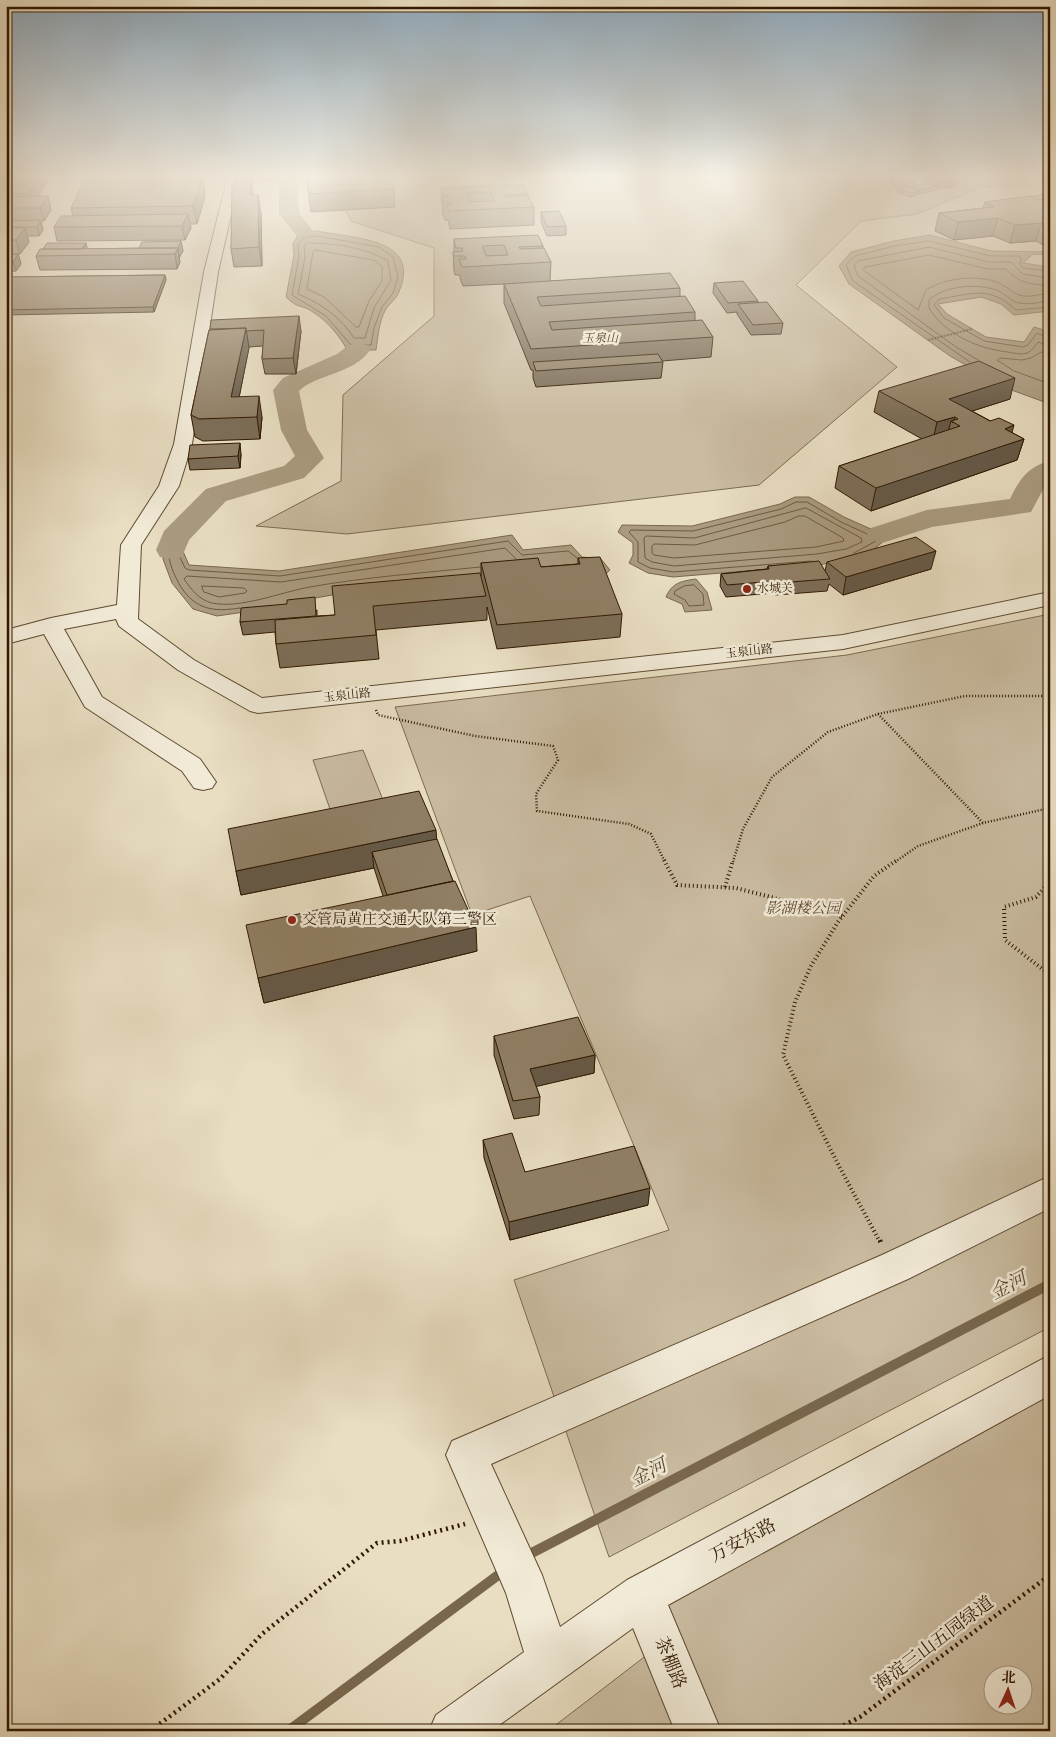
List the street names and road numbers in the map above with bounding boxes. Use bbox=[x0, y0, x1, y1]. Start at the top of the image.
street label: 玉泉山路 bbox=[724, 642, 774, 660]
street label: 玉泉山路 bbox=[322, 686, 372, 704]
street label: 万安东路 bbox=[706, 1514, 779, 1566]
street label: 海淀三山五园绿道 bbox=[870, 1592, 997, 1695]
street label: 茶棚路 bbox=[652, 1634, 690, 1691]

